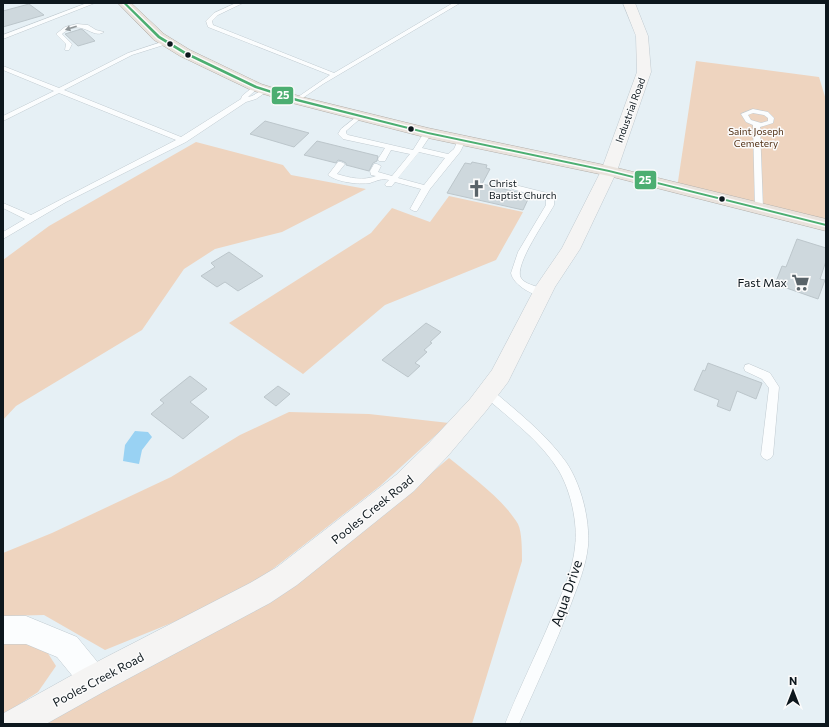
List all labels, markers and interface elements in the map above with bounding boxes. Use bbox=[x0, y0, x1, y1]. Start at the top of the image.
one-way arrow bbox=[65, 25, 77, 31]
unlabelled marker bbox=[165, 39, 175, 49]
unlabelled marker bbox=[183, 50, 193, 60]
street label: Industrial Road bbox=[613, 76, 647, 144]
line badge: 25 bbox=[271, 86, 294, 105]
text: 25 bbox=[277, 88, 289, 101]
unlabelled marker bbox=[406, 124, 416, 134]
park label: Saint Joseph Cemetery bbox=[728, 125, 784, 149]
line badge: 25 bbox=[634, 170, 657, 190]
text: 25 bbox=[639, 173, 651, 186]
place label: Christ Baptist Church bbox=[489, 177, 556, 201]
church icon: Christ Baptist Church bbox=[466, 179, 486, 199]
unlabelled marker bbox=[717, 194, 727, 204]
supermarket icon: Fast Max bbox=[790, 272, 810, 292]
place label: Fast Max bbox=[737, 275, 788, 289]
street label: Pooles Creek Road bbox=[328, 472, 416, 546]
street label: Aqua Drive bbox=[547, 558, 585, 628]
street label: Pooles Creek Road bbox=[50, 649, 146, 709]
north arrow bbox=[773, 671, 813, 711]
text: N bbox=[789, 674, 797, 687]

